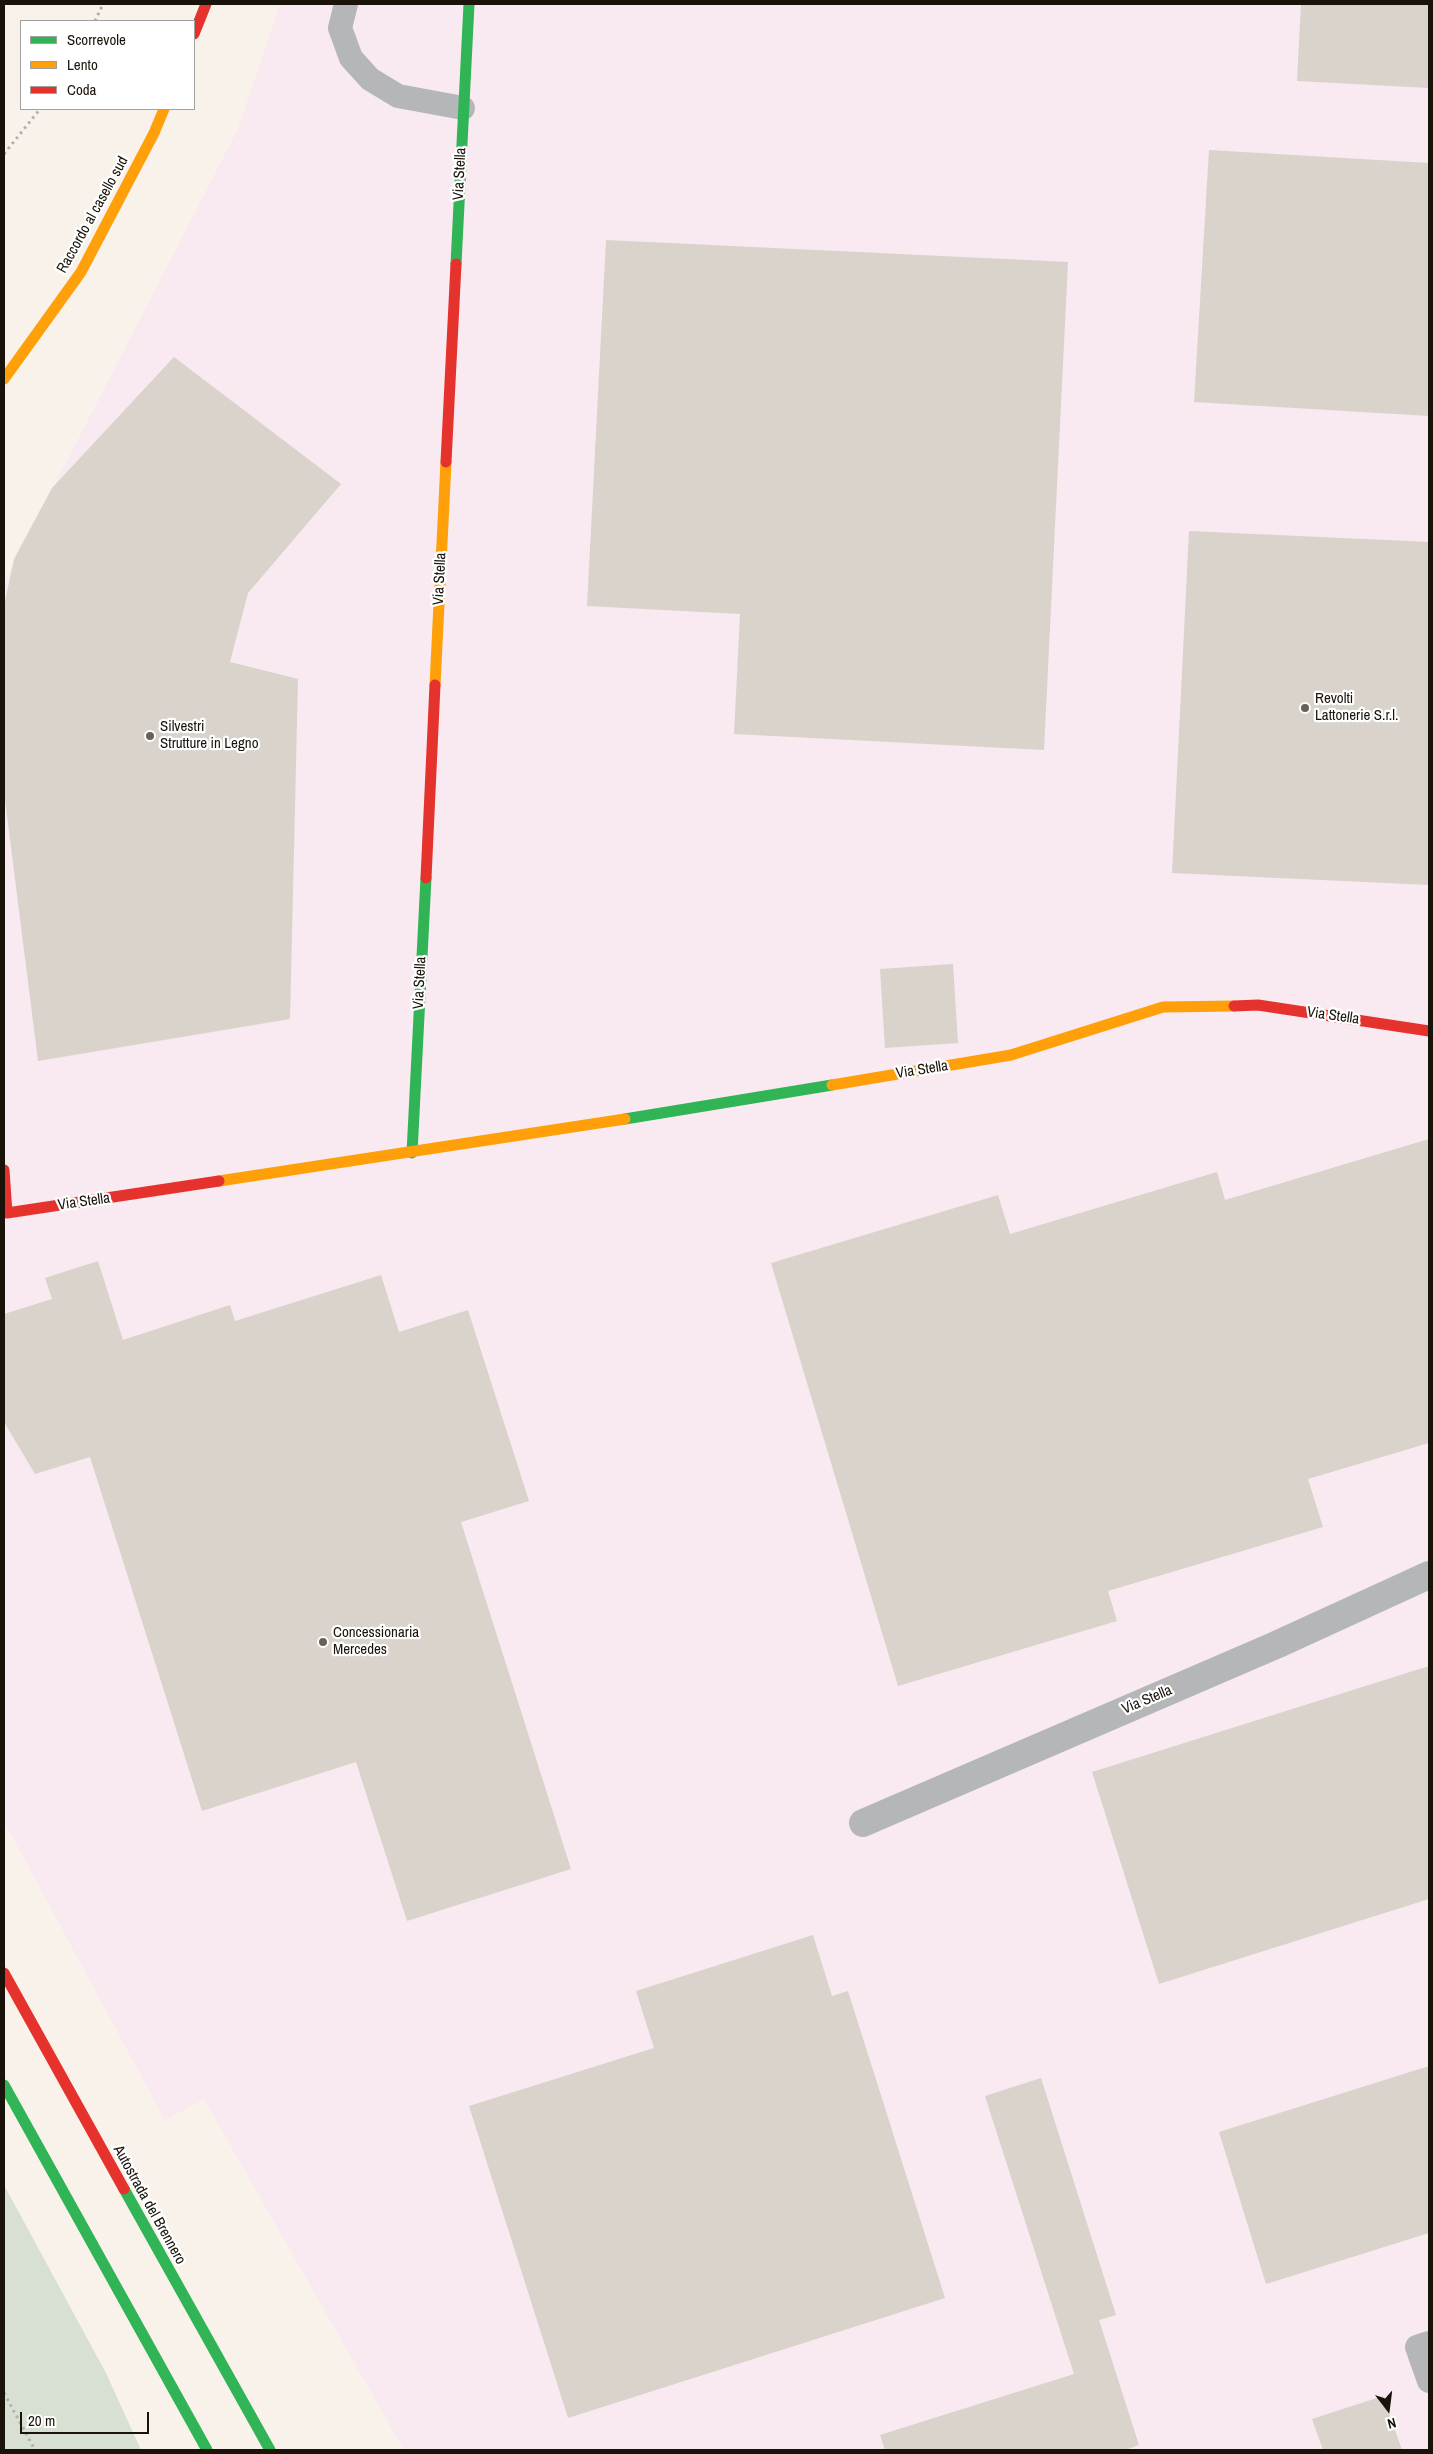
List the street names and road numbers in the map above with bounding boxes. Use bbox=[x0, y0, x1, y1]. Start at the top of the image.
street label: Via Stella bbox=[450, 147, 470, 201]
street label: Raccordo al casello sud bbox=[53, 154, 133, 276]
street label: Via Stella bbox=[430, 552, 450, 606]
street label: Via Stella bbox=[410, 956, 430, 1010]
street label: Via Stella bbox=[1306, 1003, 1360, 1029]
street label: Via Stella bbox=[895, 1057, 949, 1083]
street label: Via Stella bbox=[57, 1189, 111, 1215]
street label: Via Stella bbox=[1119, 1681, 1175, 1719]
street label: Autostrada del Brennero bbox=[109, 2142, 189, 2268]

